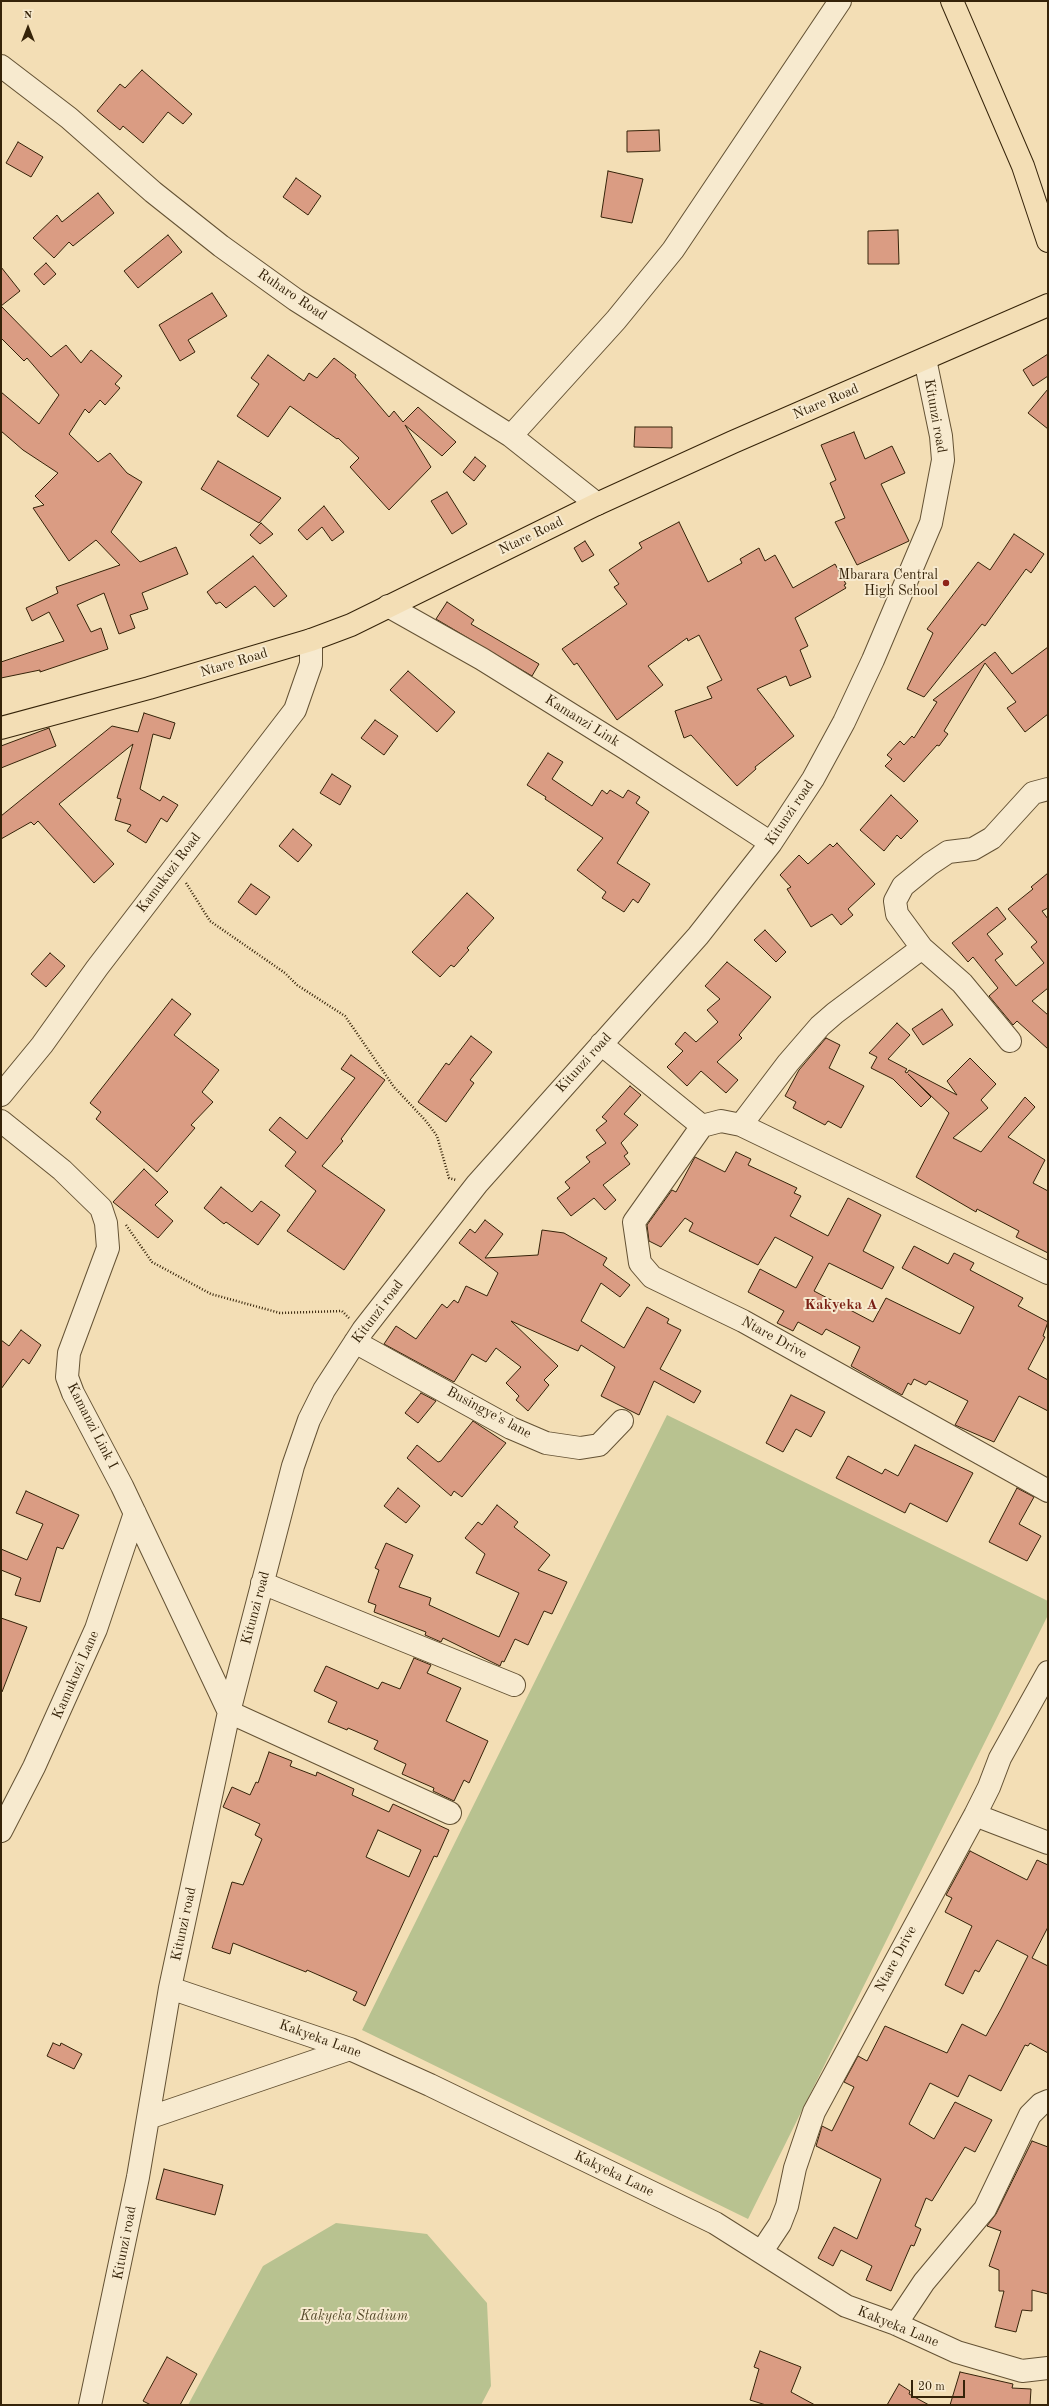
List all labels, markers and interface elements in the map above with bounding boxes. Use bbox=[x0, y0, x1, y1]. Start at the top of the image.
north arrow bbox=[8, 8, 48, 48]
text: N bbox=[24, 10, 32, 21]
street label: Ruharo Road bbox=[254, 266, 330, 324]
street label: Kitunzi road bbox=[920, 378, 950, 454]
street label: Ntare Road bbox=[791, 381, 861, 423]
street label: Ntare Road bbox=[496, 513, 566, 559]
place label: Mbarara Central High School bbox=[838, 567, 938, 600]
marker: Mbarara Central High School bbox=[941, 578, 951, 588]
street label: Ntare Road bbox=[198, 645, 270, 681]
street label: Kamanzi Link bbox=[542, 691, 622, 751]
street label: Kitunzi road bbox=[762, 777, 818, 849]
street label: Kamukuzi Road bbox=[133, 830, 205, 916]
street label: Kitunzi road bbox=[553, 1029, 615, 1097]
street label: Kitunzi road bbox=[349, 1277, 407, 1347]
district label: Kakyeka A bbox=[804, 1296, 878, 1314]
street label: Ntare Drive bbox=[738, 1313, 810, 1363]
street label: Kamanzi Link I bbox=[63, 1380, 121, 1472]
street label: Busingye's lane bbox=[444, 1384, 534, 1442]
street label: Kitunzi road bbox=[238, 1570, 274, 1646]
street label: Kamukuzi Lane bbox=[49, 1628, 103, 1722]
street label: Kitunzi road bbox=[168, 1886, 200, 1962]
street label: Ntare Drive bbox=[872, 1923, 920, 1995]
street label: Kakyeka Lane bbox=[277, 2016, 363, 2062]
street label: Kakyeka Lane bbox=[571, 2148, 657, 2200]
street label: Kitunzi road bbox=[110, 2205, 140, 2281]
street label: Kakyeka Lane bbox=[855, 2303, 941, 2351]
park label: Kakyeka Stadium bbox=[300, 2308, 408, 2324]
scale bar bbox=[913, 2372, 967, 2398]
text: 20 m bbox=[918, 2381, 945, 2393]

